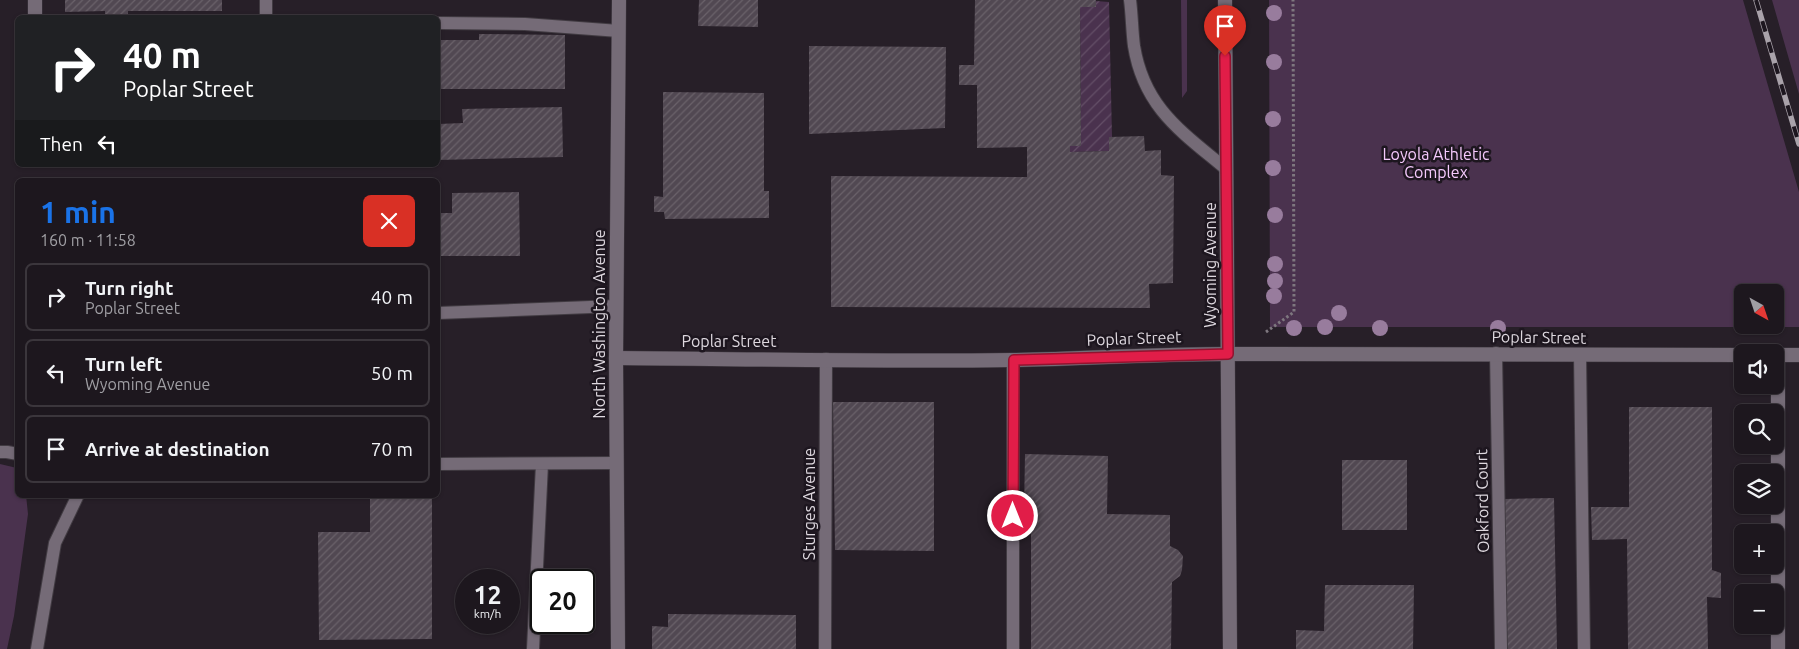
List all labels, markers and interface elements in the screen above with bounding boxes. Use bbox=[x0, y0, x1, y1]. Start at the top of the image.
pin bbox=[1204, 5, 1246, 56]
icon: arrive bbox=[1211, 12, 1239, 40]
icon: right bbox=[40, 35, 105, 100]
text: 40 m bbox=[123, 35, 201, 75]
text: Poplar Street bbox=[123, 76, 254, 101]
icon: left bbox=[93, 130, 121, 158]
text: Then bbox=[40, 133, 83, 155]
park label: Loyola Athletic Complex bbox=[1382, 145, 1490, 181]
text: 1 min bbox=[40, 195, 116, 229]
button: close bbox=[363, 195, 415, 247]
street label: Wyoming Avenue bbox=[1201, 202, 1219, 328]
street label: North Washington Avenue bbox=[590, 229, 608, 419]
text: 160 m · 11:58 bbox=[40, 231, 136, 249]
text: Turn right bbox=[85, 277, 173, 299]
icon: right bbox=[42, 283, 70, 311]
north arrow bbox=[1734, 284, 1784, 334]
map controls bbox=[1734, 284, 1784, 634]
text: 40 m bbox=[371, 286, 413, 308]
text: Poplar Street bbox=[85, 299, 180, 317]
street label: Poplar Street bbox=[1086, 327, 1182, 349]
street label: Poplar Street bbox=[1491, 327, 1587, 347]
street label: Poplar Street bbox=[682, 332, 777, 350]
button: sound bbox=[1734, 344, 1784, 394]
text: Turn left bbox=[85, 353, 163, 375]
icon: left bbox=[42, 359, 70, 387]
text: 50 m bbox=[371, 362, 413, 384]
text: Wyoming Avenue bbox=[85, 375, 210, 393]
button: search bbox=[1734, 404, 1784, 454]
icon: arrive bbox=[42, 435, 70, 463]
text: Arrive at destination bbox=[85, 438, 270, 460]
text: 70 m bbox=[371, 438, 413, 460]
street label: Sturges Avenue bbox=[800, 448, 818, 560]
street label: Oakford Court bbox=[1472, 448, 1492, 553]
button: layers bbox=[1734, 464, 1784, 514]
position arrow bbox=[986, 489, 1038, 541]
button: + bbox=[1734, 524, 1784, 574]
speed limit sign: 20 bbox=[530, 569, 595, 634]
text: 12 bbox=[473, 581, 502, 609]
button: − bbox=[1734, 584, 1784, 634]
text: km/h bbox=[474, 607, 501, 620]

